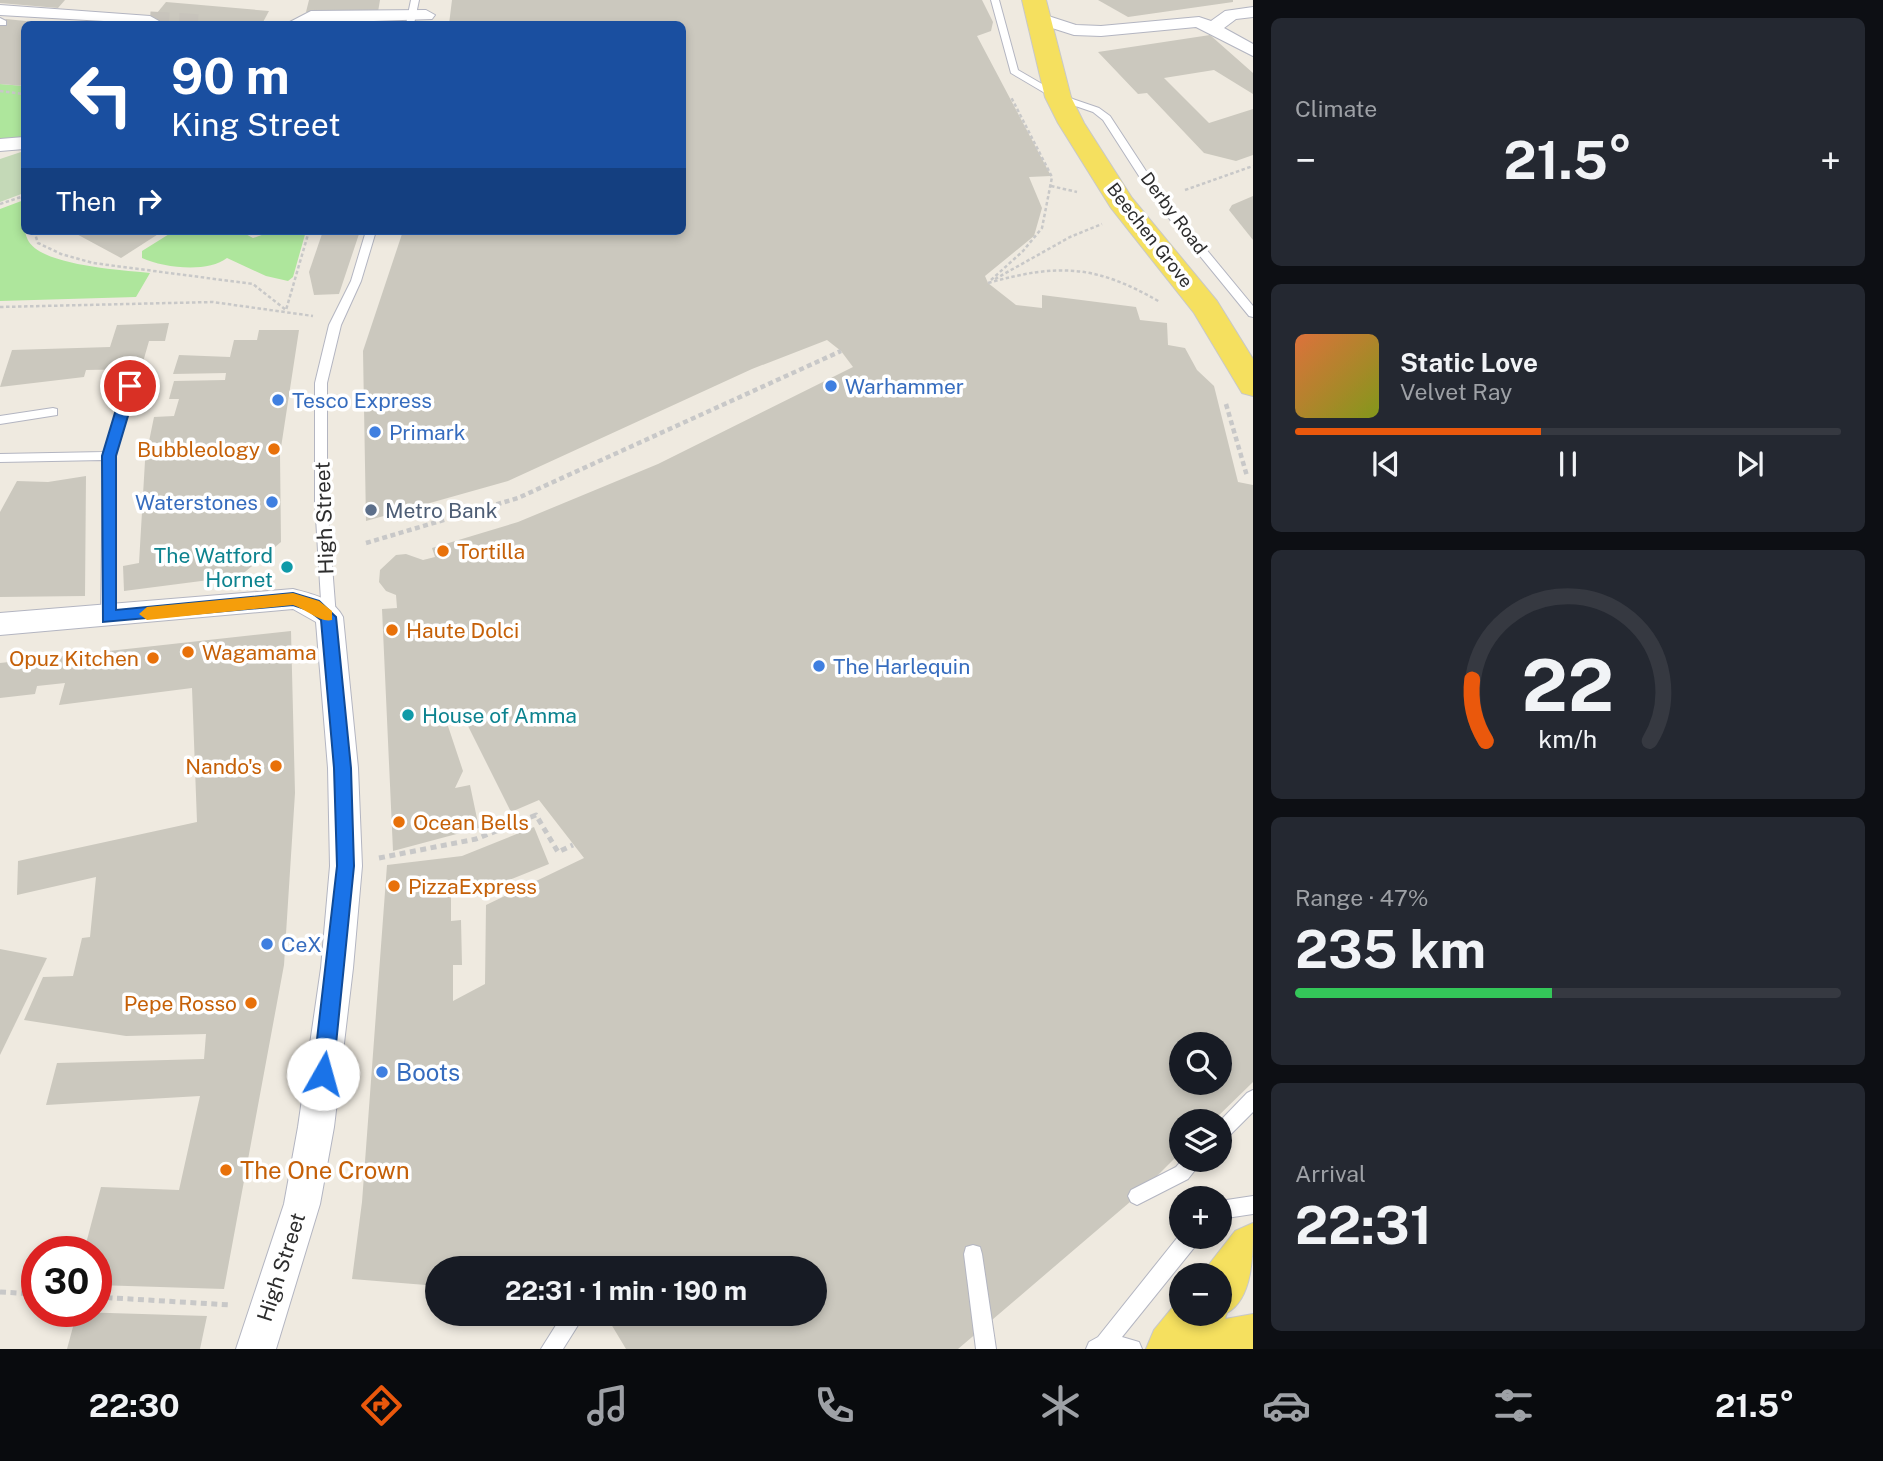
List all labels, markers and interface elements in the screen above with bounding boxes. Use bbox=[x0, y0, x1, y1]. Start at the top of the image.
text: 90 m bbox=[171, 47, 290, 105]
icon: left bbox=[56, 49, 147, 140]
text: Climate bbox=[1295, 95, 1377, 122]
text: King Street bbox=[171, 106, 341, 143]
text: 21.5° bbox=[1503, 130, 1633, 191]
text: − bbox=[1295, 138, 1316, 183]
text: + bbox=[1820, 138, 1841, 183]
street label: Derby Road bbox=[1136, 168, 1212, 258]
street label: Beechen Grove bbox=[1103, 179, 1197, 291]
icon: right bbox=[130, 182, 168, 220]
text: Then bbox=[56, 186, 116, 217]
text: Static Love bbox=[1400, 347, 1538, 378]
pin bbox=[100, 356, 160, 416]
icon: arrive bbox=[111, 367, 149, 405]
place label: Warhammer bbox=[845, 374, 964, 399]
marker: Warhammer bbox=[823, 378, 839, 394]
text: Velvet Ray bbox=[1400, 378, 1512, 405]
place label: Tesco Express bbox=[292, 388, 432, 413]
marker: Tesco Express bbox=[270, 392, 286, 408]
place label: Primark bbox=[389, 420, 466, 445]
marker: Primark bbox=[367, 424, 383, 440]
place label: Bubbleology bbox=[137, 437, 260, 462]
marker: Bubbleology bbox=[266, 441, 282, 457]
icon: previous bbox=[1367, 445, 1405, 483]
icon: pause bbox=[1549, 445, 1587, 483]
icon: next bbox=[1731, 445, 1769, 483]
street label: High Street bbox=[310, 461, 338, 575]
place label: Waterstones bbox=[135, 490, 258, 515]
marker: Waterstones bbox=[264, 494, 280, 510]
place label: Metro Bank bbox=[385, 498, 498, 523]
marker: Metro Bank bbox=[363, 502, 379, 518]
place label: Tortilla bbox=[457, 539, 525, 564]
place label: The Watford Hornet bbox=[154, 543, 273, 592]
marker: Tortilla bbox=[435, 543, 451, 559]
marker: The Watford Hornet bbox=[279, 559, 295, 575]
place label: Haute Dolci bbox=[406, 618, 519, 643]
marker: Haute Dolci bbox=[384, 622, 400, 638]
place label: Wagamama bbox=[202, 640, 317, 665]
text: 22 bbox=[1522, 642, 1614, 727]
marker: Wagamama bbox=[180, 644, 196, 660]
place label: Opuz Kitchen bbox=[9, 646, 139, 671]
marker: Opuz Kitchen bbox=[145, 650, 161, 666]
place label: The Harlequin bbox=[833, 654, 970, 679]
marker: The Harlequin bbox=[811, 658, 827, 674]
place label: House of Amma bbox=[422, 703, 577, 728]
marker: House of Amma bbox=[400, 707, 416, 723]
text: km/h bbox=[1539, 723, 1597, 753]
place label: Nando's bbox=[185, 754, 262, 779]
marker: Nando's bbox=[268, 758, 284, 774]
place label: Ocean Bells bbox=[413, 810, 529, 835]
marker: Ocean Bells bbox=[391, 814, 407, 830]
place label: PizzaExpress bbox=[408, 874, 537, 899]
marker: PizzaExpress bbox=[386, 878, 402, 894]
text: Range · 47% bbox=[1295, 884, 1429, 911]
text: 235 km bbox=[1295, 919, 1486, 980]
place label: CeX bbox=[281, 932, 322, 957]
marker: CeX bbox=[259, 936, 275, 952]
place label: Pepe Rosso bbox=[124, 991, 237, 1016]
marker: Pepe Rosso bbox=[243, 995, 259, 1011]
map controls bbox=[1169, 1032, 1232, 1326]
button: search bbox=[1169, 1032, 1232, 1095]
position arrow bbox=[286, 1037, 360, 1111]
place label: Boots bbox=[396, 1058, 460, 1086]
marker: Boots bbox=[374, 1064, 390, 1080]
button: layers bbox=[1169, 1109, 1232, 1172]
place label: The One Crown bbox=[240, 1156, 410, 1184]
text: Arrival bbox=[1295, 1160, 1366, 1187]
marker: The One Crown bbox=[218, 1162, 234, 1178]
button: + bbox=[1169, 1186, 1232, 1249]
text: 22:31 bbox=[1295, 1195, 1432, 1256]
street label: High Street bbox=[252, 1209, 310, 1325]
speed limit sign: 30 bbox=[21, 1236, 112, 1327]
button: − bbox=[1169, 1263, 1232, 1326]
text: 22:31 · 1 min · 190 m bbox=[505, 1275, 747, 1306]
icon: directions bbox=[357, 1381, 406, 1430]
icon: music bbox=[583, 1381, 632, 1430]
icon: phone bbox=[810, 1381, 859, 1430]
icon: climate bbox=[1036, 1381, 1085, 1430]
icon: car bbox=[1262, 1381, 1311, 1430]
icon: filters bbox=[1489, 1381, 1538, 1430]
text: 22:30 bbox=[89, 1387, 180, 1424]
text: 21.5° bbox=[1715, 1387, 1794, 1424]

